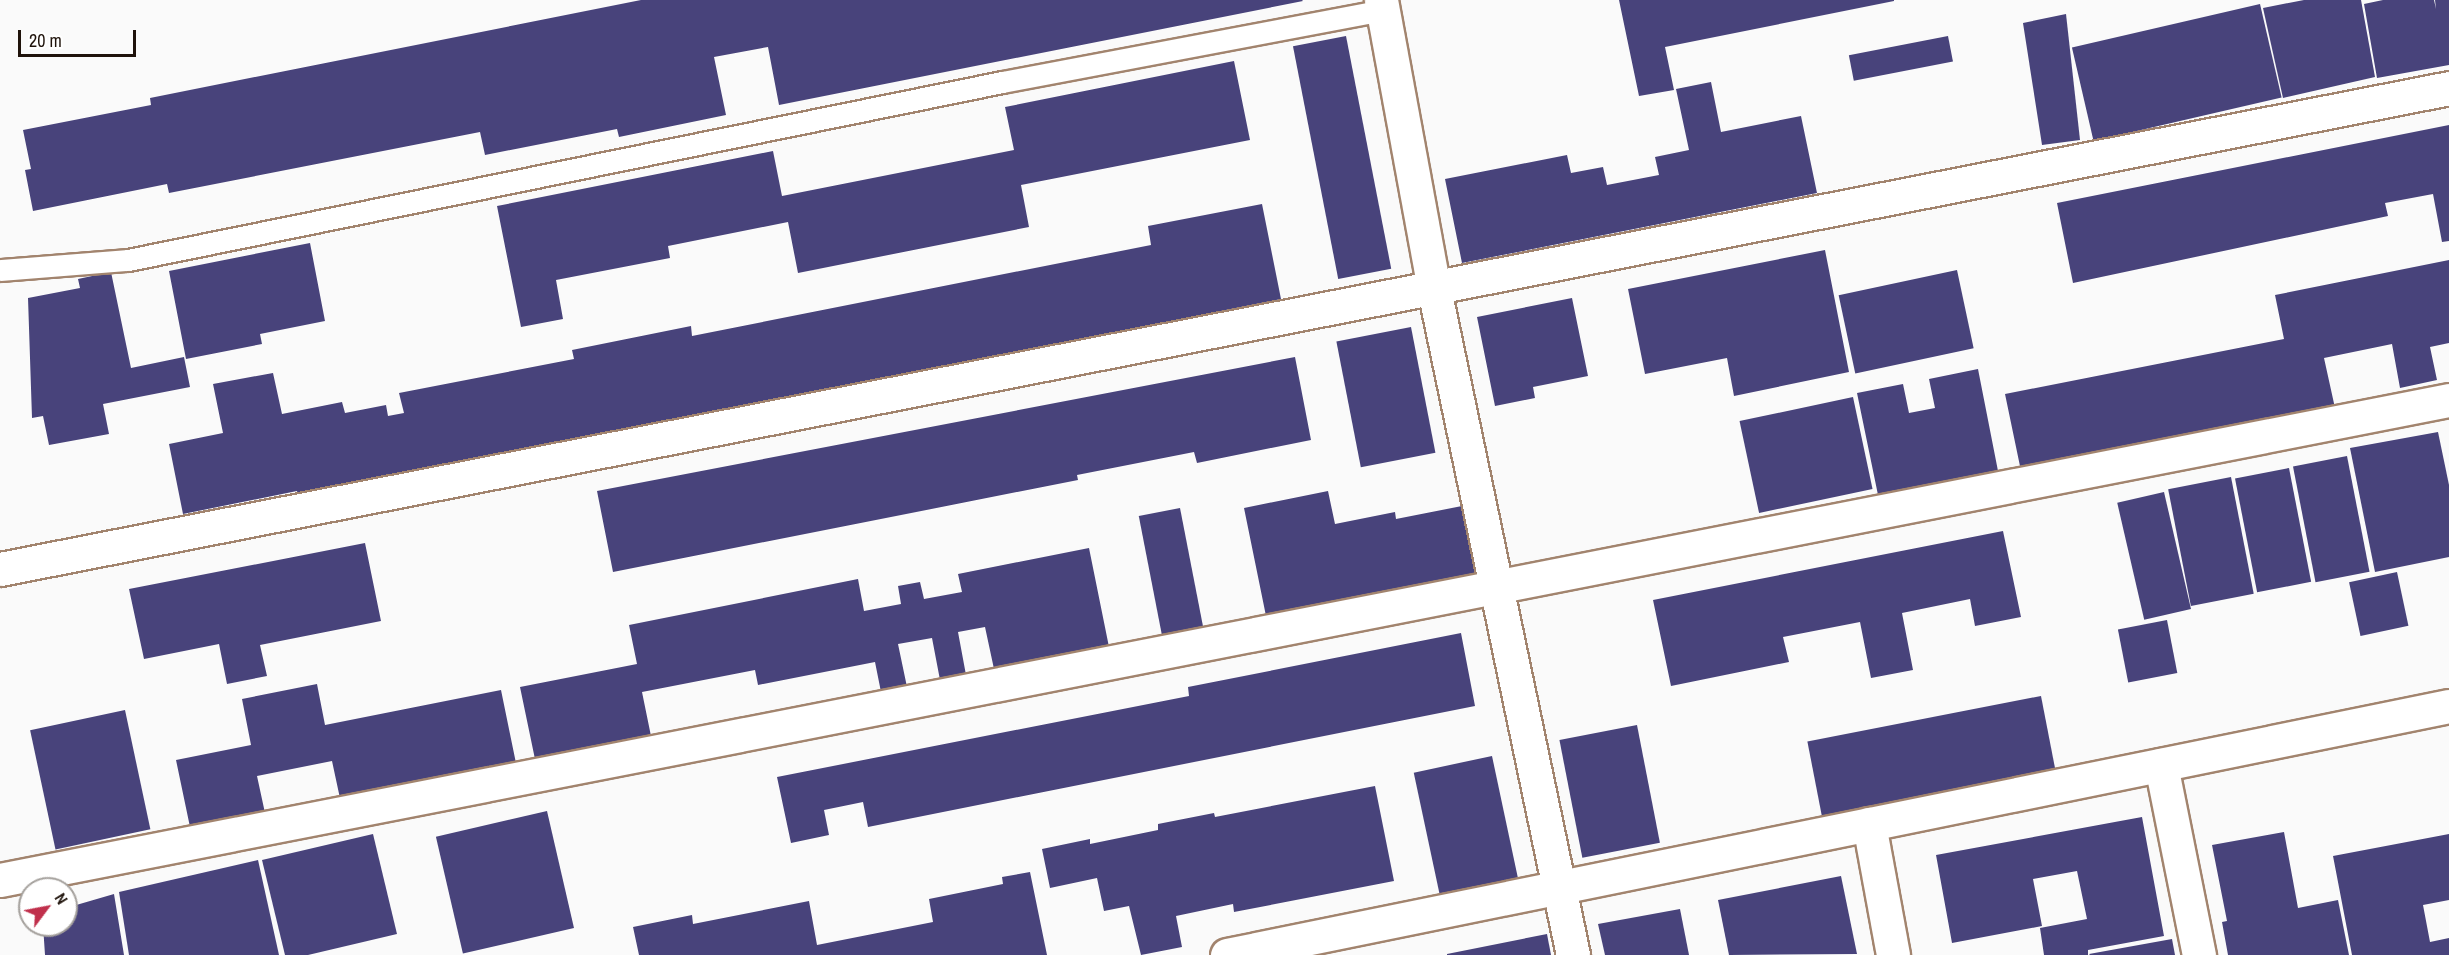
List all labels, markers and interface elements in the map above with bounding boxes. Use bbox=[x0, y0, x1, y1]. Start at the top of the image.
scale bar bbox=[21, 18, 140, 56]
text: 20 m bbox=[29, 28, 62, 53]
north arrow bbox=[18, 877, 78, 937]
text: N bbox=[50, 889, 73, 908]

